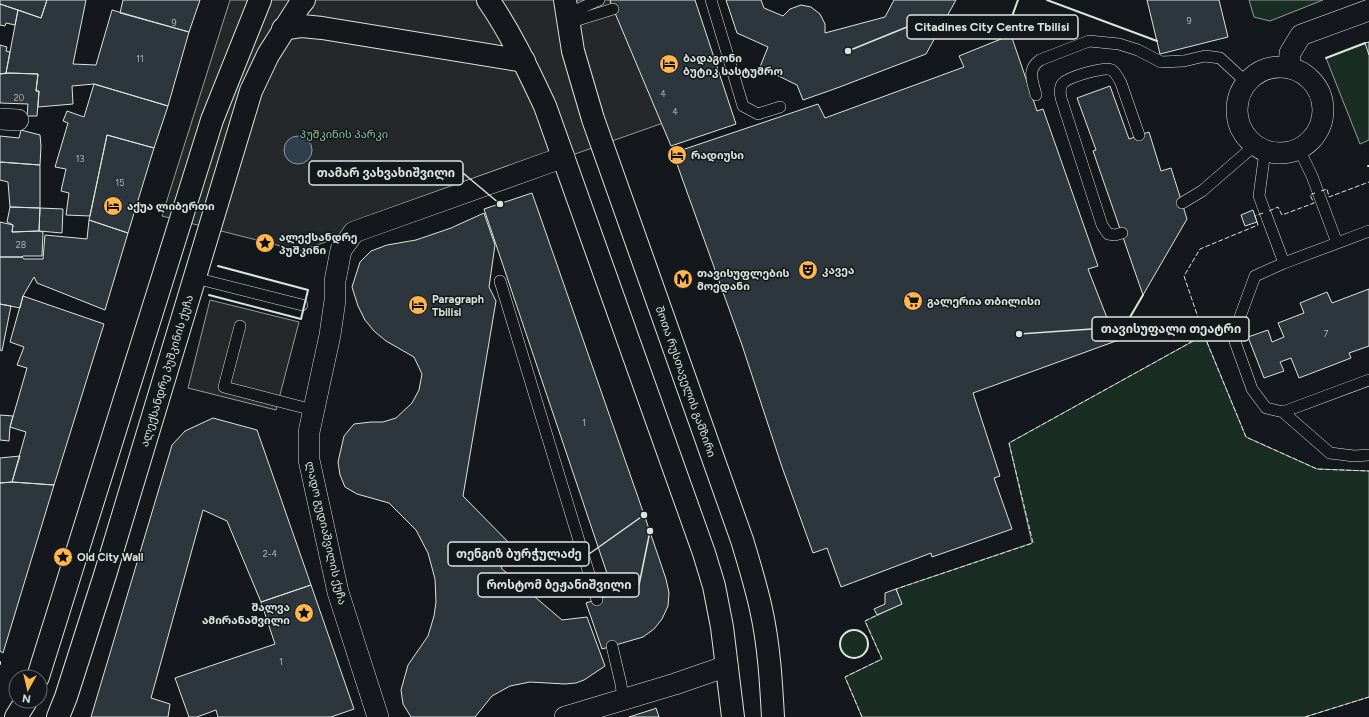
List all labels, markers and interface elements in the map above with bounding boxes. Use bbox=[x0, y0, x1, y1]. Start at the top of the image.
callout: Citadines City Centre Tbilisi bbox=[907, 15, 1078, 39]
house number: 9 bbox=[1186, 15, 1192, 26]
house number: 9 bbox=[171, 17, 177, 28]
text: Citadines City Centre Tbilisi bbox=[915, 20, 1069, 34]
place label: ბადაგონი ბუტიკ სასტუმრო bbox=[683, 52, 783, 78]
house number: 11 bbox=[136, 53, 144, 64]
hotel icon: ბადაგონი ბუტიკ სასტუმრო bbox=[658, 53, 680, 75]
house number: 4 bbox=[660, 88, 666, 99]
house number: 20 bbox=[14, 92, 25, 103]
house number: 4 bbox=[672, 106, 678, 117]
park label: პუშკინის პარკი bbox=[300, 128, 388, 141]
hotel icon: რადიუსი bbox=[666, 144, 688, 166]
place label: რადიუსი bbox=[691, 149, 744, 162]
house number: 13 bbox=[76, 153, 84, 164]
callout: თამარ ვახვახიშვილი bbox=[309, 161, 463, 185]
text: თამარ ვახვახიშვილი bbox=[317, 166, 455, 181]
house number: 15 bbox=[116, 177, 124, 188]
hotel icon: აქუა ლიბერთი bbox=[102, 195, 124, 217]
place label: აქუა ლიბერთი bbox=[127, 200, 215, 213]
place label: ალექსანდრე პუშკინი bbox=[279, 231, 358, 257]
place icon: ალექსანდრე პუშკინი bbox=[254, 232, 276, 254]
house number: 28 bbox=[16, 239, 27, 250]
theatre icon: კავეა bbox=[797, 259, 819, 281]
place label: კავეა bbox=[822, 264, 854, 277]
place label: თავისუფლების მოედანი bbox=[697, 267, 790, 293]
metro station icon: თავისუფლების მოედანი bbox=[672, 268, 694, 290]
supermarket icon: გალერია თბილისი bbox=[902, 290, 924, 312]
street label: ალექსანდრე პუშკინის ქუჩა bbox=[138, 293, 196, 448]
place label: Paragraph Tbilisi bbox=[432, 293, 484, 319]
hotel icon: Paragraph Tbilisi bbox=[407, 294, 429, 316]
place label: გალერია თბილისი bbox=[927, 295, 1041, 308]
street label: შოთა რუსთაველის გამზირი bbox=[653, 304, 719, 459]
callout: თავისუფალი თეატრი bbox=[1092, 317, 1249, 341]
text: თავისუფალი თეატრი bbox=[1101, 322, 1241, 337]
house number: 7 bbox=[1324, 328, 1329, 339]
house number: 1 bbox=[582, 417, 586, 428]
street label: ლადო გუდიაშვილის ქუჩა bbox=[303, 460, 349, 606]
callout: თენგიზ ბურჭულაძე bbox=[448, 542, 589, 566]
place icon: Old City Wall bbox=[52, 546, 74, 568]
text: თენგიზ ბურჭულაძე bbox=[456, 547, 582, 562]
house number: 2-4 bbox=[263, 548, 278, 559]
place label: Old City Wall bbox=[77, 551, 144, 564]
callout: როსტომ ბეჟანიშვილი bbox=[478, 573, 639, 597]
text: როსტომ ბეჟანიშვილი bbox=[487, 578, 631, 593]
place label: შალვა ამირანაშვილი bbox=[202, 601, 290, 627]
place icon: შალვა ამირანაშვილი bbox=[293, 602, 315, 624]
house number: 1 bbox=[279, 656, 283, 667]
north arrow bbox=[8, 669, 48, 709]
text: N bbox=[22, 691, 32, 705]

